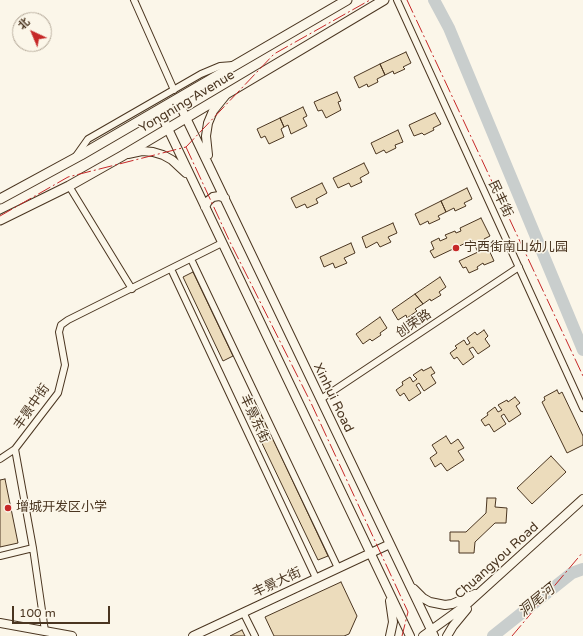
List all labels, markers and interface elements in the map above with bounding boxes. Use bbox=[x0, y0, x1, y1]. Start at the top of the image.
north arrow bbox=[12, 12, 52, 52]
text: 北 bbox=[16, 15, 32, 32]
street label: Yongning Avenue bbox=[136, 67, 238, 137]
street label: 民丰街 bbox=[485, 178, 515, 220]
place label: 宁西街南山幼儿园 bbox=[464, 240, 568, 256]
marker: 宁西街南山幼儿园 bbox=[451, 243, 461, 253]
street label: 创荣路 bbox=[393, 307, 435, 341]
street label: Xinhui Road bbox=[310, 361, 356, 435]
street label: 丰景中街 bbox=[11, 381, 53, 433]
street label: 丰景东街 bbox=[236, 392, 272, 446]
place label: 增城开发区小学 bbox=[16, 500, 107, 516]
marker: 增城开发区小学 bbox=[3, 503, 13, 513]
street label: Chuangyou Road bbox=[452, 519, 542, 603]
street label: 丰景大街 bbox=[250, 565, 304, 601]
water label: 洞尾河 bbox=[515, 581, 559, 621]
scale bar bbox=[14, 598, 112, 624]
text: 100 m bbox=[19, 606, 56, 620]

